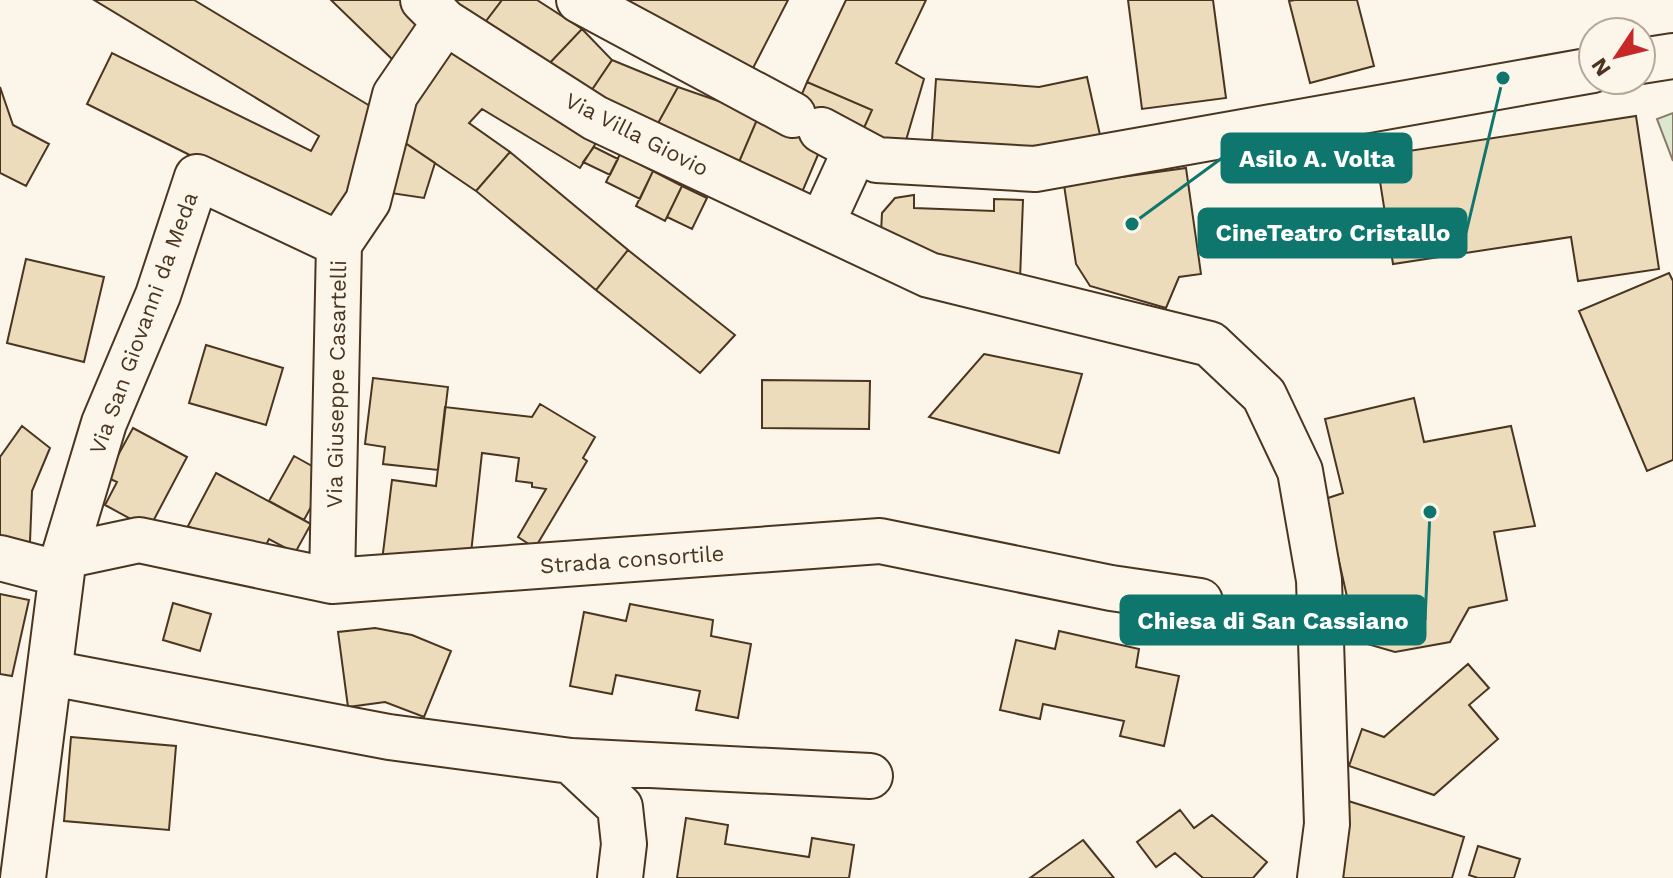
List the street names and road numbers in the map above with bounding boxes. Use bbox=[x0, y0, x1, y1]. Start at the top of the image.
street label: Via Villa Giovio bbox=[561, 88, 713, 181]
street label: Via San Giovanni da Meda bbox=[84, 189, 203, 458]
street label: Via Giuseppe Casartelli bbox=[322, 260, 351, 508]
street label: Strada consortile bbox=[539, 541, 725, 578]

